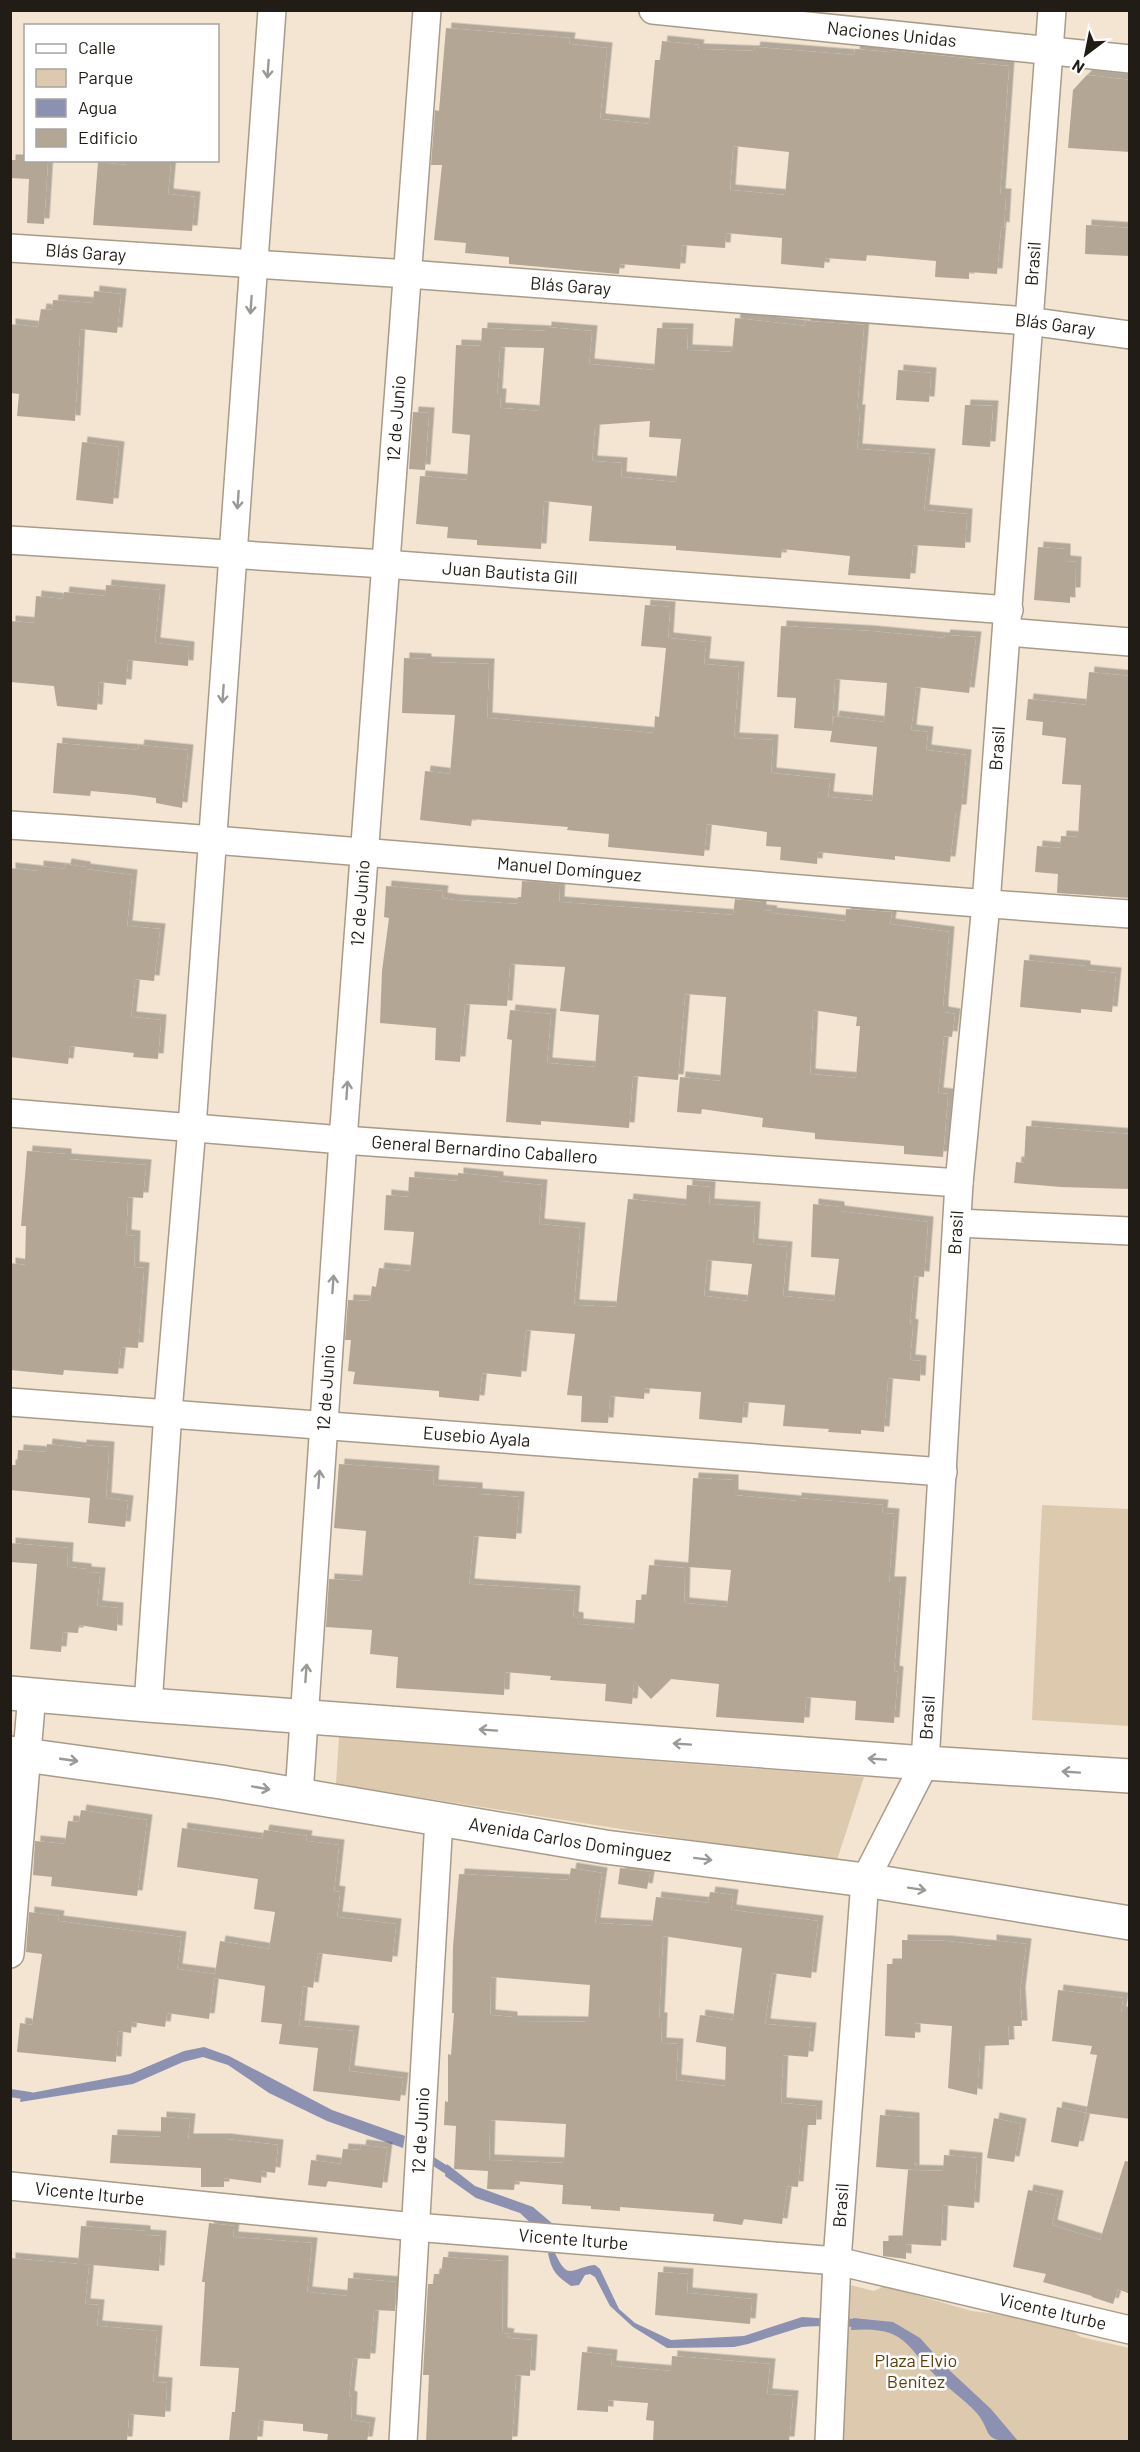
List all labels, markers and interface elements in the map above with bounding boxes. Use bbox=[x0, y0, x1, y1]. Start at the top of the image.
street label: Naciones Unidas bbox=[826, 16, 958, 51]
legend bbox=[24, 24, 219, 162]
north arrow bbox=[1056, 24, 1116, 84]
text: Calle bbox=[78, 36, 116, 58]
text: N bbox=[1068, 56, 1087, 78]
one-way arrow bbox=[262, 58, 273, 78]
text: Parque bbox=[78, 66, 133, 88]
text: Agua bbox=[78, 96, 117, 118]
text: Edificio bbox=[78, 126, 138, 148]
street label: Blás Garay bbox=[45, 238, 127, 266]
street label: Brasil bbox=[1020, 241, 1045, 287]
street label: Blás Garay bbox=[530, 271, 612, 299]
one-way arrow bbox=[245, 295, 256, 315]
street label: Blás Garay bbox=[1014, 308, 1097, 340]
street label: 12 de Junio bbox=[381, 374, 410, 462]
one-way arrow bbox=[232, 489, 243, 509]
street label: Juan Bautista Gill bbox=[441, 556, 578, 588]
one-way arrow bbox=[217, 684, 228, 704]
street label: Brasil bbox=[984, 725, 1009, 771]
street label: Manuel Domínguez bbox=[496, 851, 643, 886]
street label: 12 de Junio bbox=[345, 859, 374, 947]
one-way arrow bbox=[342, 1080, 353, 1100]
street label: General Bernardino Caballero bbox=[371, 1130, 599, 1168]
street label: Brasil bbox=[943, 1210, 967, 1255]
one-way arrow bbox=[327, 1275, 338, 1295]
street label: 12 de Junio bbox=[311, 1344, 339, 1432]
street label: Eusebio Ayala bbox=[422, 1421, 531, 1451]
one-way arrow bbox=[314, 1469, 325, 1489]
one-way arrow bbox=[300, 1664, 311, 1684]
street label: Brasil bbox=[914, 1695, 939, 1741]
one-way arrow bbox=[478, 1724, 498, 1735]
one-way arrow bbox=[673, 1739, 693, 1750]
one-way arrow bbox=[867, 1753, 887, 1764]
one-way arrow bbox=[58, 1755, 78, 1766]
one-way arrow bbox=[1062, 1767, 1082, 1778]
one-way arrow bbox=[251, 1783, 271, 1794]
street label: Avenida Carlos Dominguez bbox=[467, 1812, 673, 1865]
one-way arrow bbox=[692, 1854, 712, 1865]
one-way arrow bbox=[906, 1883, 926, 1894]
street label: 12 de Junio bbox=[407, 2087, 433, 2174]
street label: Vicente Iturbe bbox=[34, 2177, 146, 2210]
street label: Brasil bbox=[827, 2182, 853, 2228]
street label: Vicente Iturbe bbox=[518, 2223, 629, 2254]
street label: Vicente Iturbe bbox=[997, 2287, 1109, 2334]
park label: Plaza Elvio Benítez bbox=[875, 2349, 957, 2392]

